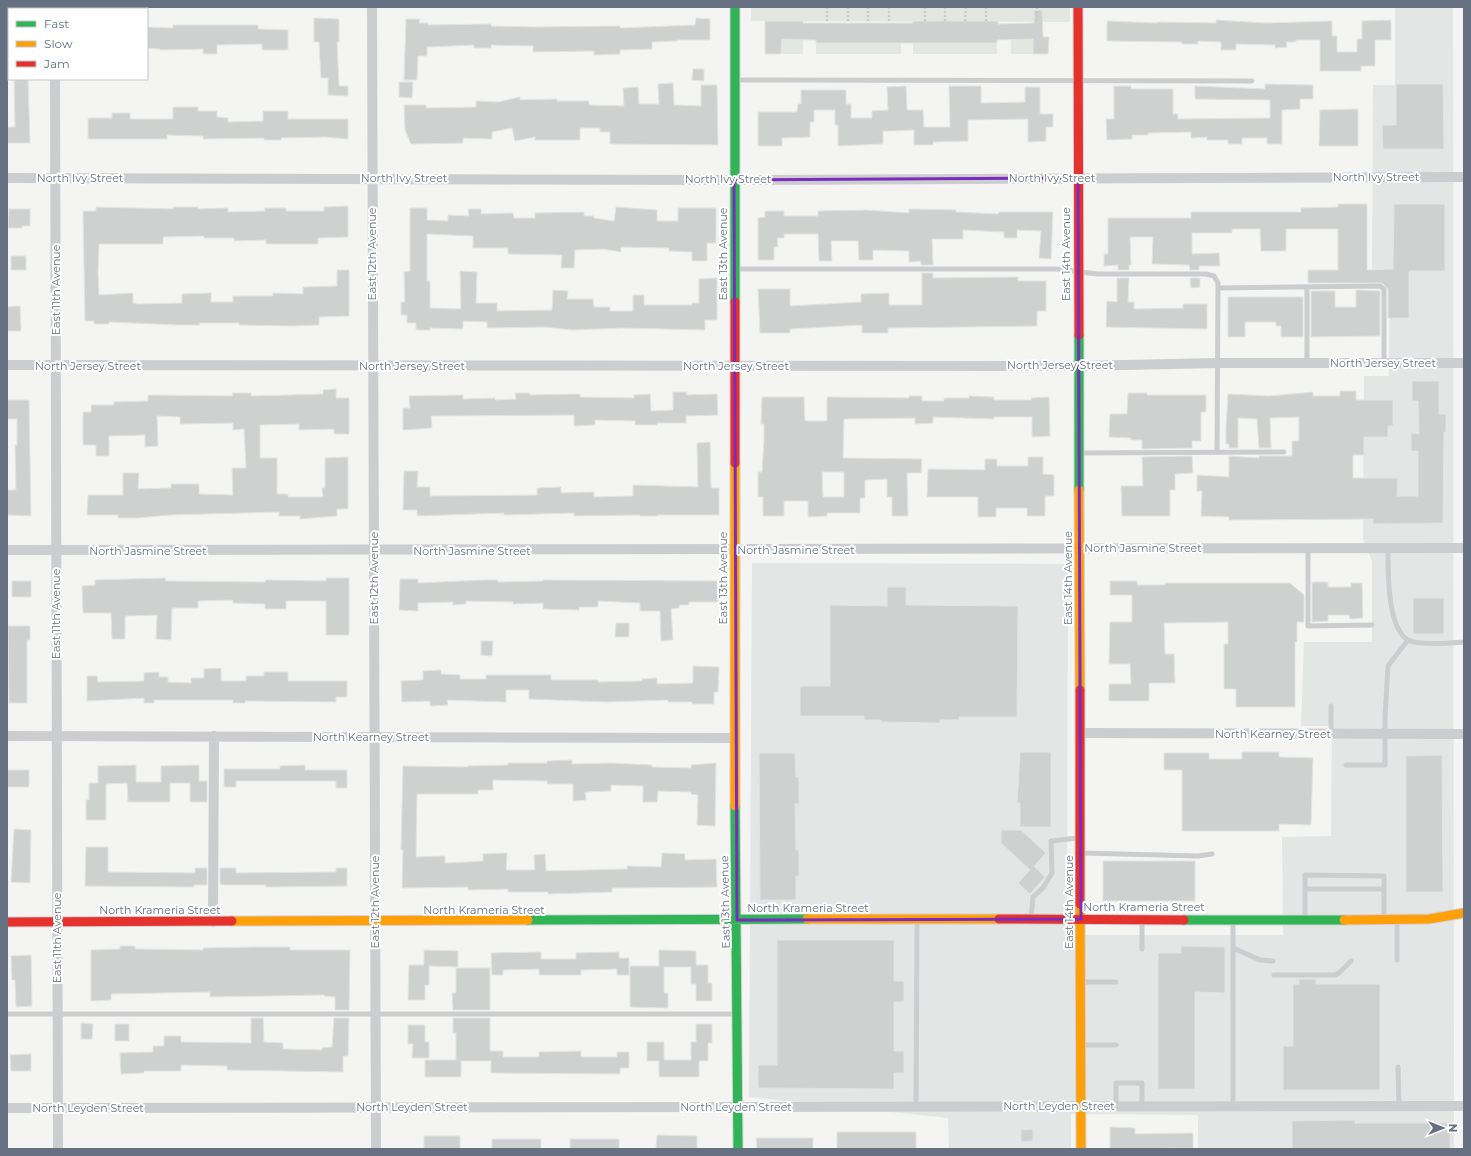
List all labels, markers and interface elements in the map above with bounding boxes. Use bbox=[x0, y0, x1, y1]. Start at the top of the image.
legend bbox=[8, 8, 148, 80]
text: Fast bbox=[44, 16, 69, 31]
text: Slow bbox=[44, 36, 73, 51]
text: Jam bbox=[43, 56, 70, 71]
street label: North Ivy Street bbox=[1333, 170, 1420, 184]
street label: North Ivy Street bbox=[37, 171, 124, 185]
street label: North Ivy Street bbox=[361, 171, 448, 185]
street label: North Ivy Street bbox=[1009, 171, 1096, 185]
street label: North Ivy Street bbox=[685, 172, 772, 186]
street label: East 12th Avenue bbox=[365, 207, 379, 301]
street label: East 13th Avenue bbox=[716, 207, 730, 300]
street label: East 14th Avenue bbox=[1059, 207, 1073, 301]
street label: East 11th Avenue bbox=[49, 244, 63, 335]
street label: North Jersey Street bbox=[1330, 356, 1436, 370]
street label: North Jersey Street bbox=[1007, 358, 1113, 372]
street label: North Jersey Street bbox=[35, 359, 141, 373]
street label: North Jersey Street bbox=[359, 359, 465, 373]
street label: North Jersey Street bbox=[683, 359, 789, 373]
street label: East 12th Avenue bbox=[367, 531, 381, 625]
street label: East 13th Avenue bbox=[716, 531, 730, 624]
street label: East 14th Avenue bbox=[1061, 531, 1075, 625]
street label: North Jasmine Street bbox=[1084, 541, 1202, 555]
street label: North Jasmine Street bbox=[737, 543, 855, 557]
street label: North Jasmine Street bbox=[89, 544, 207, 558]
street label: North Jasmine Street bbox=[413, 544, 531, 558]
street label: East 11th Avenue bbox=[49, 568, 63, 659]
street label: North Kearney Street bbox=[1215, 727, 1332, 741]
street label: North Kearney Street bbox=[313, 730, 430, 744]
street label: East 12th Avenue bbox=[368, 855, 382, 949]
street label: East 13th Avenue bbox=[717, 855, 733, 949]
street label: East 14th Avenue bbox=[1062, 855, 1076, 949]
street label: East 11th Avenue bbox=[50, 892, 64, 983]
street label: North Krameria Street bbox=[1083, 900, 1205, 914]
street label: North Krameria Street bbox=[747, 901, 869, 915]
street label: North Krameria Street bbox=[99, 903, 221, 917]
street label: North Krameria Street bbox=[423, 903, 545, 917]
street label: North Leyden Street bbox=[1003, 1099, 1115, 1113]
street label: North Leyden Street bbox=[356, 1100, 468, 1114]
street label: North Leyden Street bbox=[680, 1100, 792, 1114]
street label: North Leyden Street bbox=[32, 1101, 144, 1115]
north arrow bbox=[1423, 1108, 1463, 1148]
text: N bbox=[1446, 1124, 1460, 1132]

